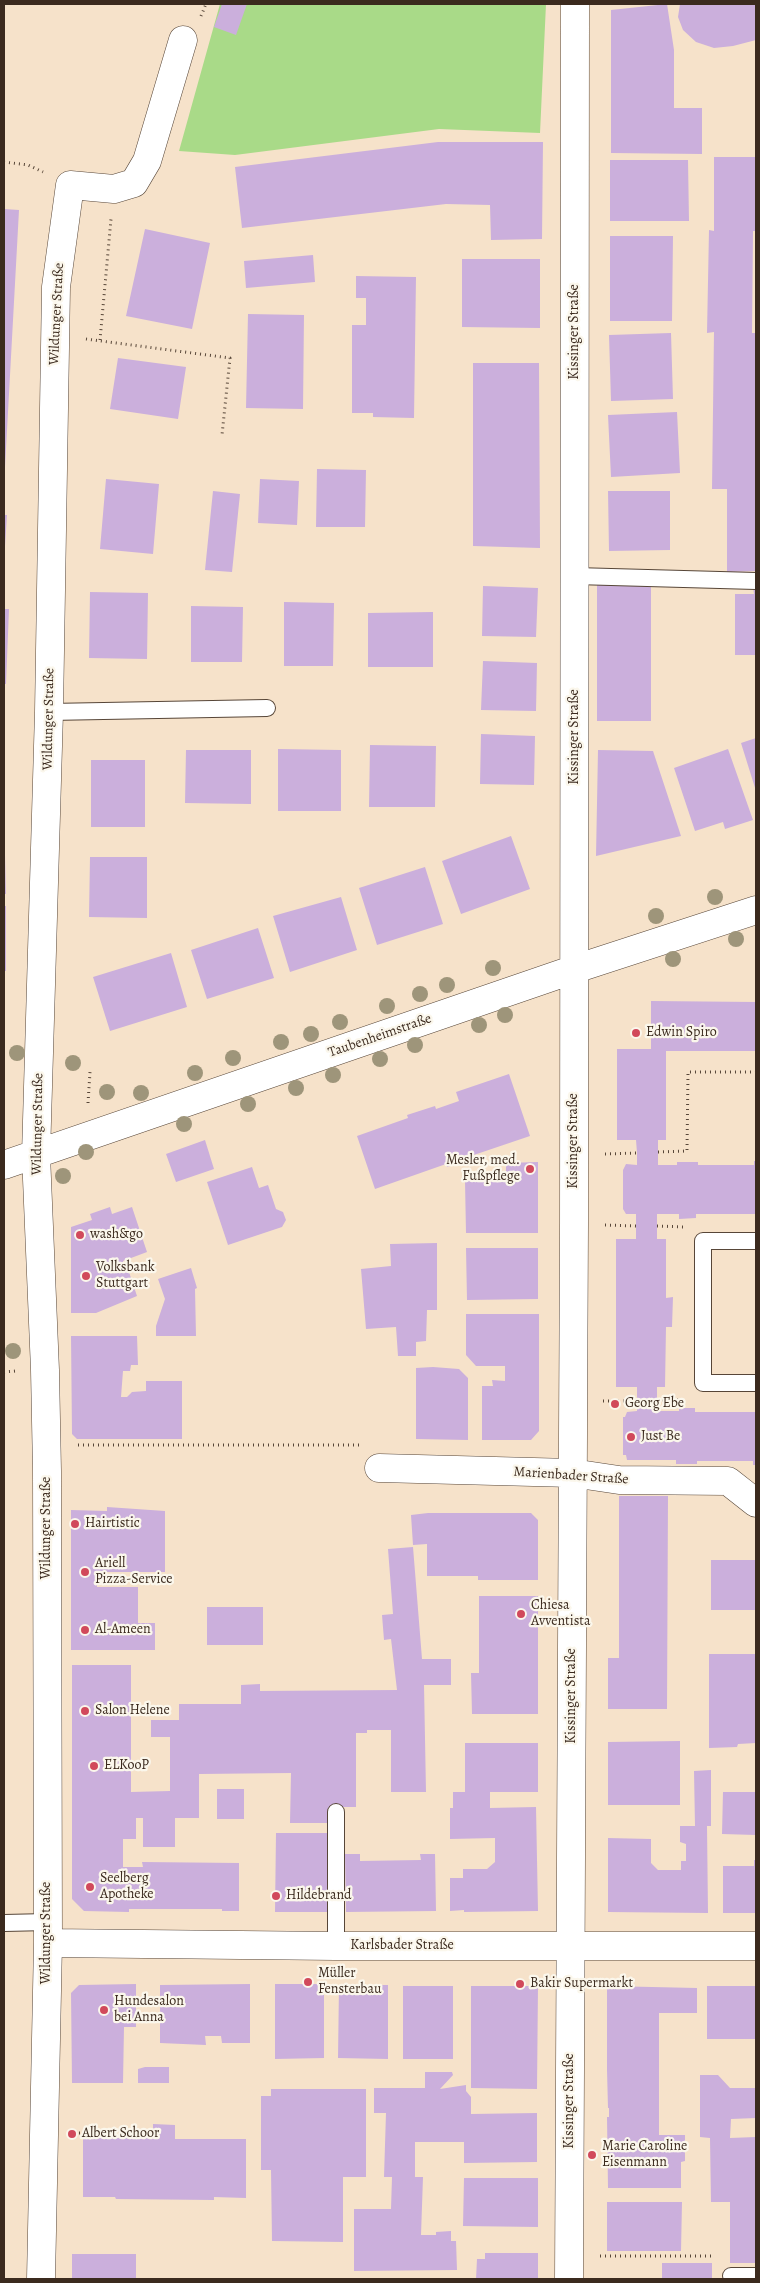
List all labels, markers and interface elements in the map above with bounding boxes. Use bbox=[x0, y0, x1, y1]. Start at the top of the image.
street label: Wildunger Straße bbox=[46, 262, 68, 366]
street label: Kissinger Straße bbox=[567, 284, 583, 380]
street label: Wildunger Straße bbox=[40, 668, 58, 770]
street label: Kissinger Straße bbox=[567, 689, 583, 785]
street label: Taubenheimstraße bbox=[326, 1010, 434, 1062]
place label: Edwin Spiro bbox=[646, 1025, 717, 1041]
marker: Edwin Spiro bbox=[630, 1027, 642, 1039]
street label: Wildunger Straße bbox=[29, 1073, 47, 1175]
street label: Kissinger Straße bbox=[566, 1093, 582, 1189]
place label: Mesler, med. Fußpflege bbox=[446, 1153, 520, 1186]
marker: Mesler, med. Fußpflege bbox=[524, 1163, 536, 1175]
place label: wash&go bbox=[90, 1227, 143, 1243]
marker: wash&go bbox=[74, 1229, 86, 1241]
place label: Volksbank Stuttgart bbox=[96, 1260, 155, 1292]
marker: Volksbank Stuttgart bbox=[80, 1270, 92, 1282]
place label: Georg Ebe bbox=[625, 1396, 684, 1412]
marker: Georg Ebe bbox=[609, 1398, 621, 1410]
place label: Just Be bbox=[641, 1429, 680, 1445]
marker: Just Be bbox=[625, 1431, 637, 1443]
street label: Marienbader Straße bbox=[513, 1464, 629, 1488]
street label: Wildunger Straße bbox=[39, 1477, 55, 1579]
place label: Hairtistic bbox=[85, 1516, 140, 1532]
marker: Hairtistic bbox=[69, 1518, 81, 1530]
place label: Ariell Pizza-Service bbox=[95, 1556, 172, 1588]
marker: Ariell Pizza-Service bbox=[79, 1566, 91, 1578]
place label: Chiesa Avventista bbox=[531, 1598, 590, 1630]
marker: Chiesa Avventista bbox=[515, 1608, 527, 1620]
place label: Al-Ameen bbox=[95, 1622, 151, 1638]
marker: Al-Ameen bbox=[79, 1624, 91, 1636]
street label: Kissinger Straße bbox=[564, 1648, 580, 1744]
place label: Salon Helene bbox=[95, 1703, 170, 1719]
marker: Salon Helene bbox=[79, 1705, 91, 1717]
place label: ELKooP bbox=[104, 1758, 149, 1774]
marker: ELKooP bbox=[88, 1760, 100, 1772]
place label: Seelberg Apotheke bbox=[100, 1871, 154, 1904]
marker: Seelberg Apotheke bbox=[84, 1881, 96, 1893]
street label: Wildunger Straße bbox=[39, 1882, 55, 1984]
place label: Hildebrand bbox=[286, 1888, 352, 1904]
marker: Hildebrand bbox=[270, 1890, 282, 1902]
street label: Karlsbader Straße bbox=[350, 1938, 454, 1954]
place label: Müller Fensterbau bbox=[318, 1966, 382, 1998]
marker: Müller Fensterbau bbox=[302, 1976, 314, 1988]
place label: Bakir Supermarkt bbox=[530, 1976, 633, 1992]
marker: Bakir Supermarkt bbox=[514, 1978, 526, 1990]
place label: Hundesalon bei Anna bbox=[114, 1994, 184, 2026]
marker: Hundesalon bei Anna bbox=[98, 2004, 110, 2016]
street label: Kissinger Straße bbox=[562, 2053, 578, 2149]
place label: Albert Schoor bbox=[82, 2126, 159, 2142]
marker: Albert Schoor bbox=[66, 2128, 78, 2140]
place label: Marie Caroline Eisenmann bbox=[602, 2139, 687, 2172]
marker: Marie Caroline Eisenmann bbox=[586, 2149, 598, 2161]

